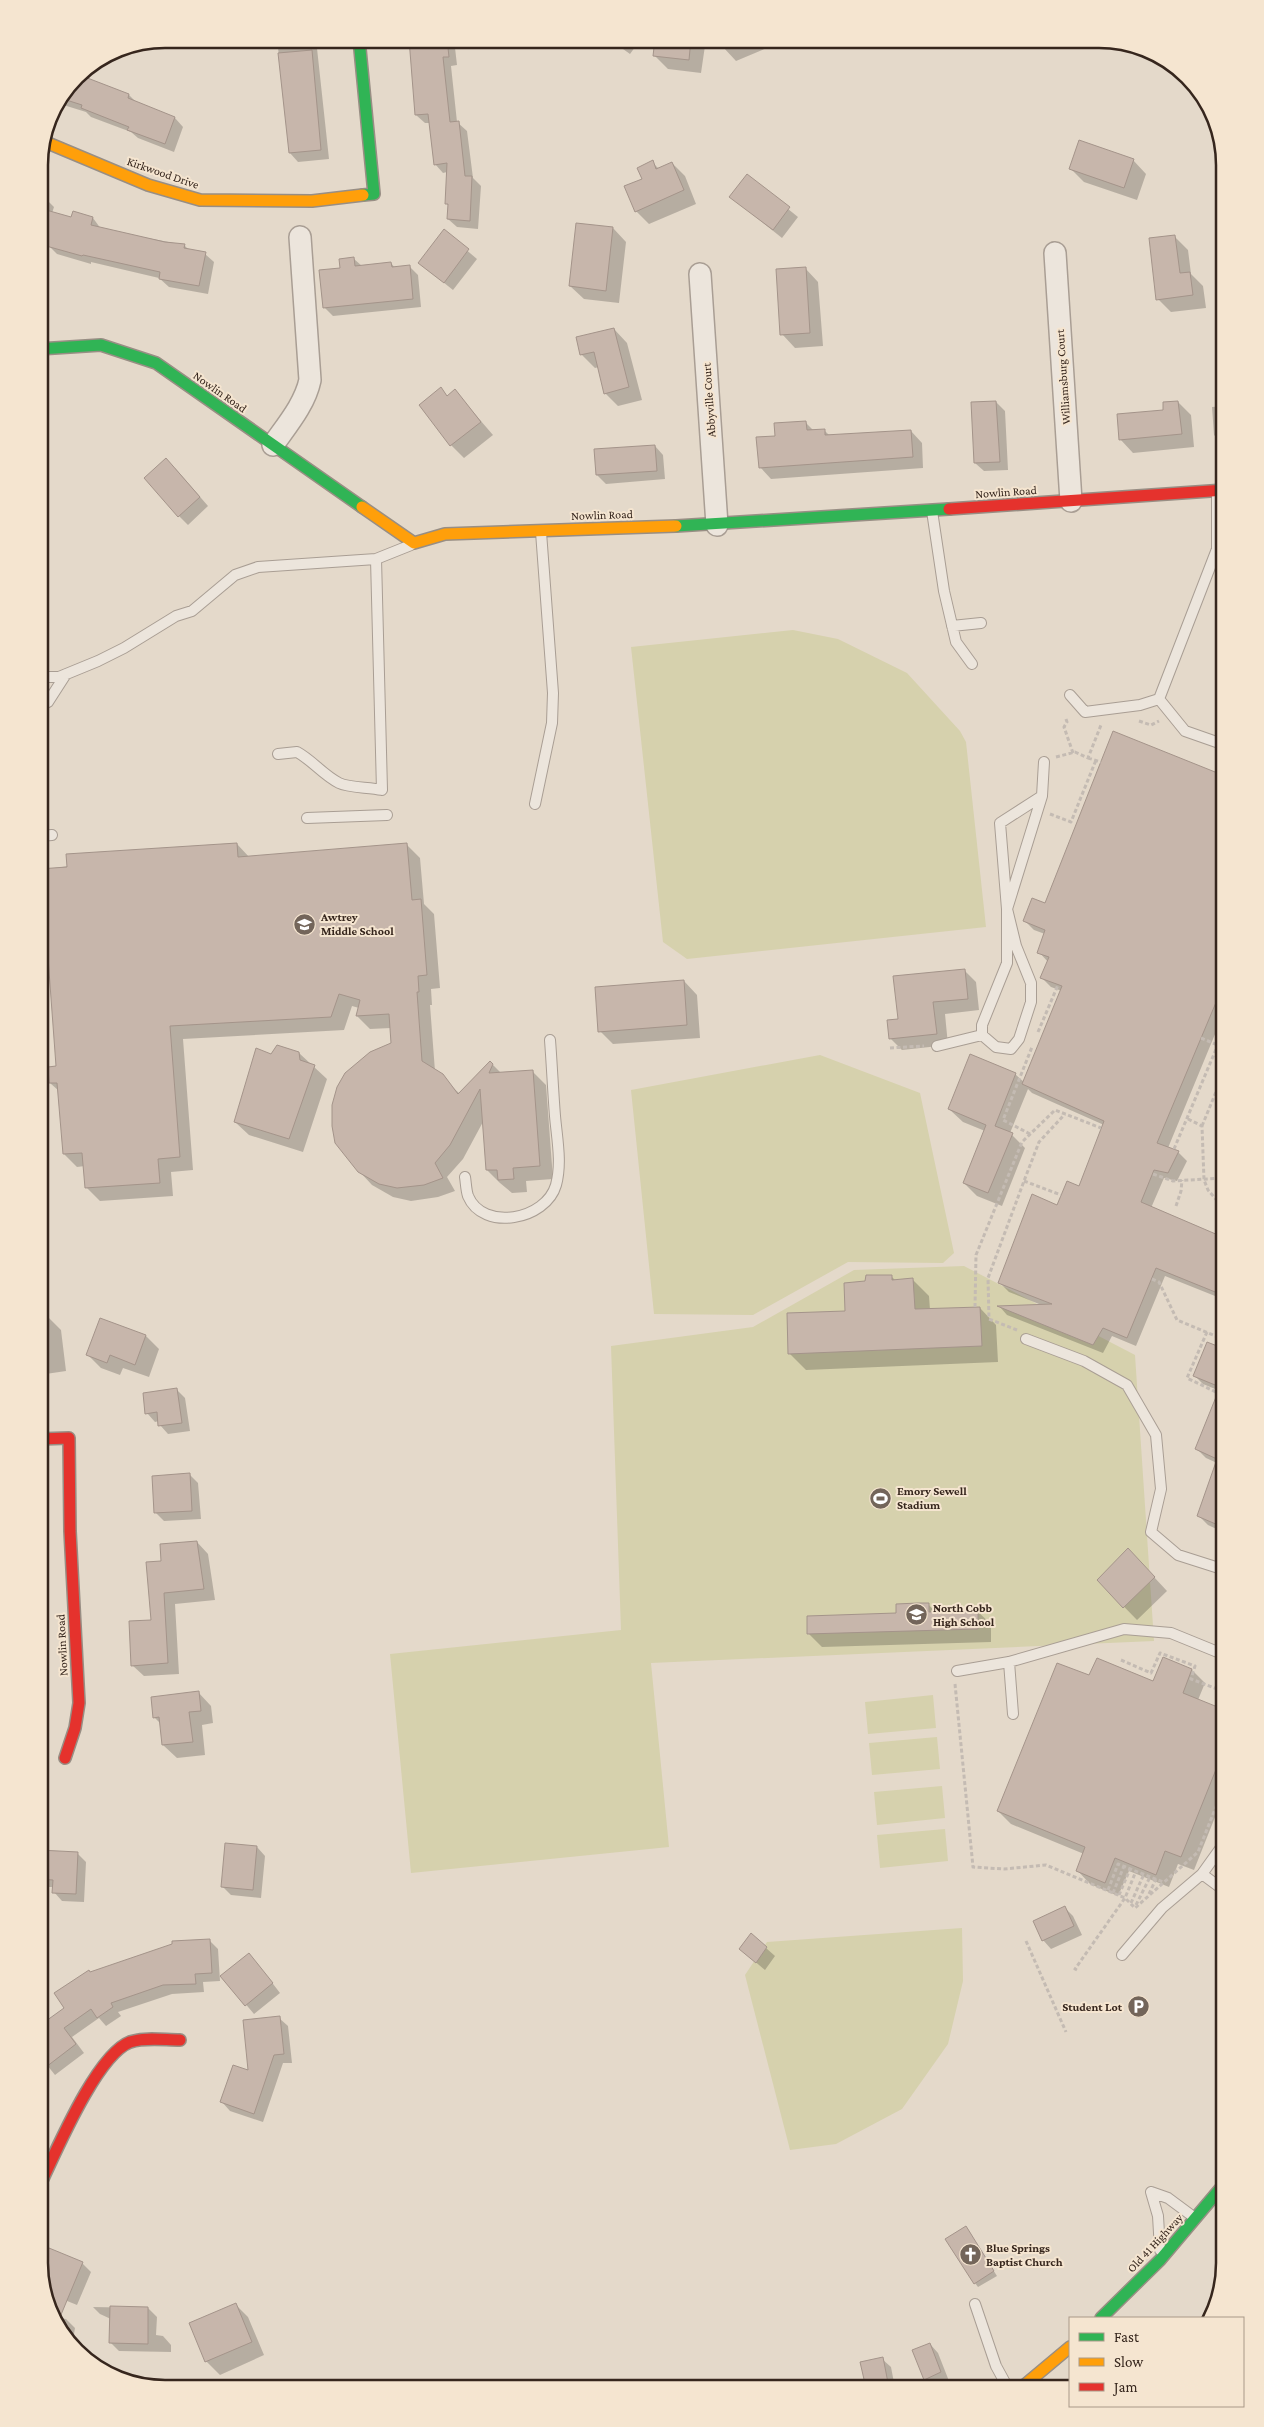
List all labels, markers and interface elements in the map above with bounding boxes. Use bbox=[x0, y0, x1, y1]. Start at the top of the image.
street label: Kirkwood Drive bbox=[125, 154, 201, 192]
street label: Williamsburg Court bbox=[1053, 328, 1073, 425]
street label: Abbyville Court bbox=[699, 361, 719, 438]
street label: Nowlin Road bbox=[191, 369, 250, 416]
street label: Nowlin Road bbox=[975, 483, 1038, 501]
street label: Nowlin Road bbox=[571, 507, 634, 523]
place label: Awtrey Middle School bbox=[320, 910, 394, 938]
school or university icon: Awtrey Middle School bbox=[293, 912, 317, 936]
place label: Emory Sewell Stadium bbox=[897, 1484, 967, 1512]
sports icon: Emory Sewell Stadium bbox=[869, 1486, 893, 1510]
place label: North Cobb High School bbox=[933, 1601, 995, 1629]
school or university icon: North Cobb High School bbox=[905, 1603, 929, 1627]
street label: Nowlin Road bbox=[53, 1613, 71, 1676]
parking icon: Student Lot bbox=[1126, 1995, 1150, 2019]
place label: Student Lot bbox=[1062, 2000, 1123, 2014]
street label: Old 41 Highway bbox=[1124, 2210, 1186, 2275]
place label: Blue Springs Baptist Church bbox=[986, 2241, 1063, 2269]
church icon: Blue Springs Baptist Church bbox=[958, 2243, 982, 2267]
legend bbox=[1069, 2317, 1244, 2407]
text: Fast bbox=[1114, 2329, 1140, 2345]
text: Slow bbox=[1114, 2354, 1144, 2370]
text: Jam bbox=[1112, 2379, 1137, 2396]

